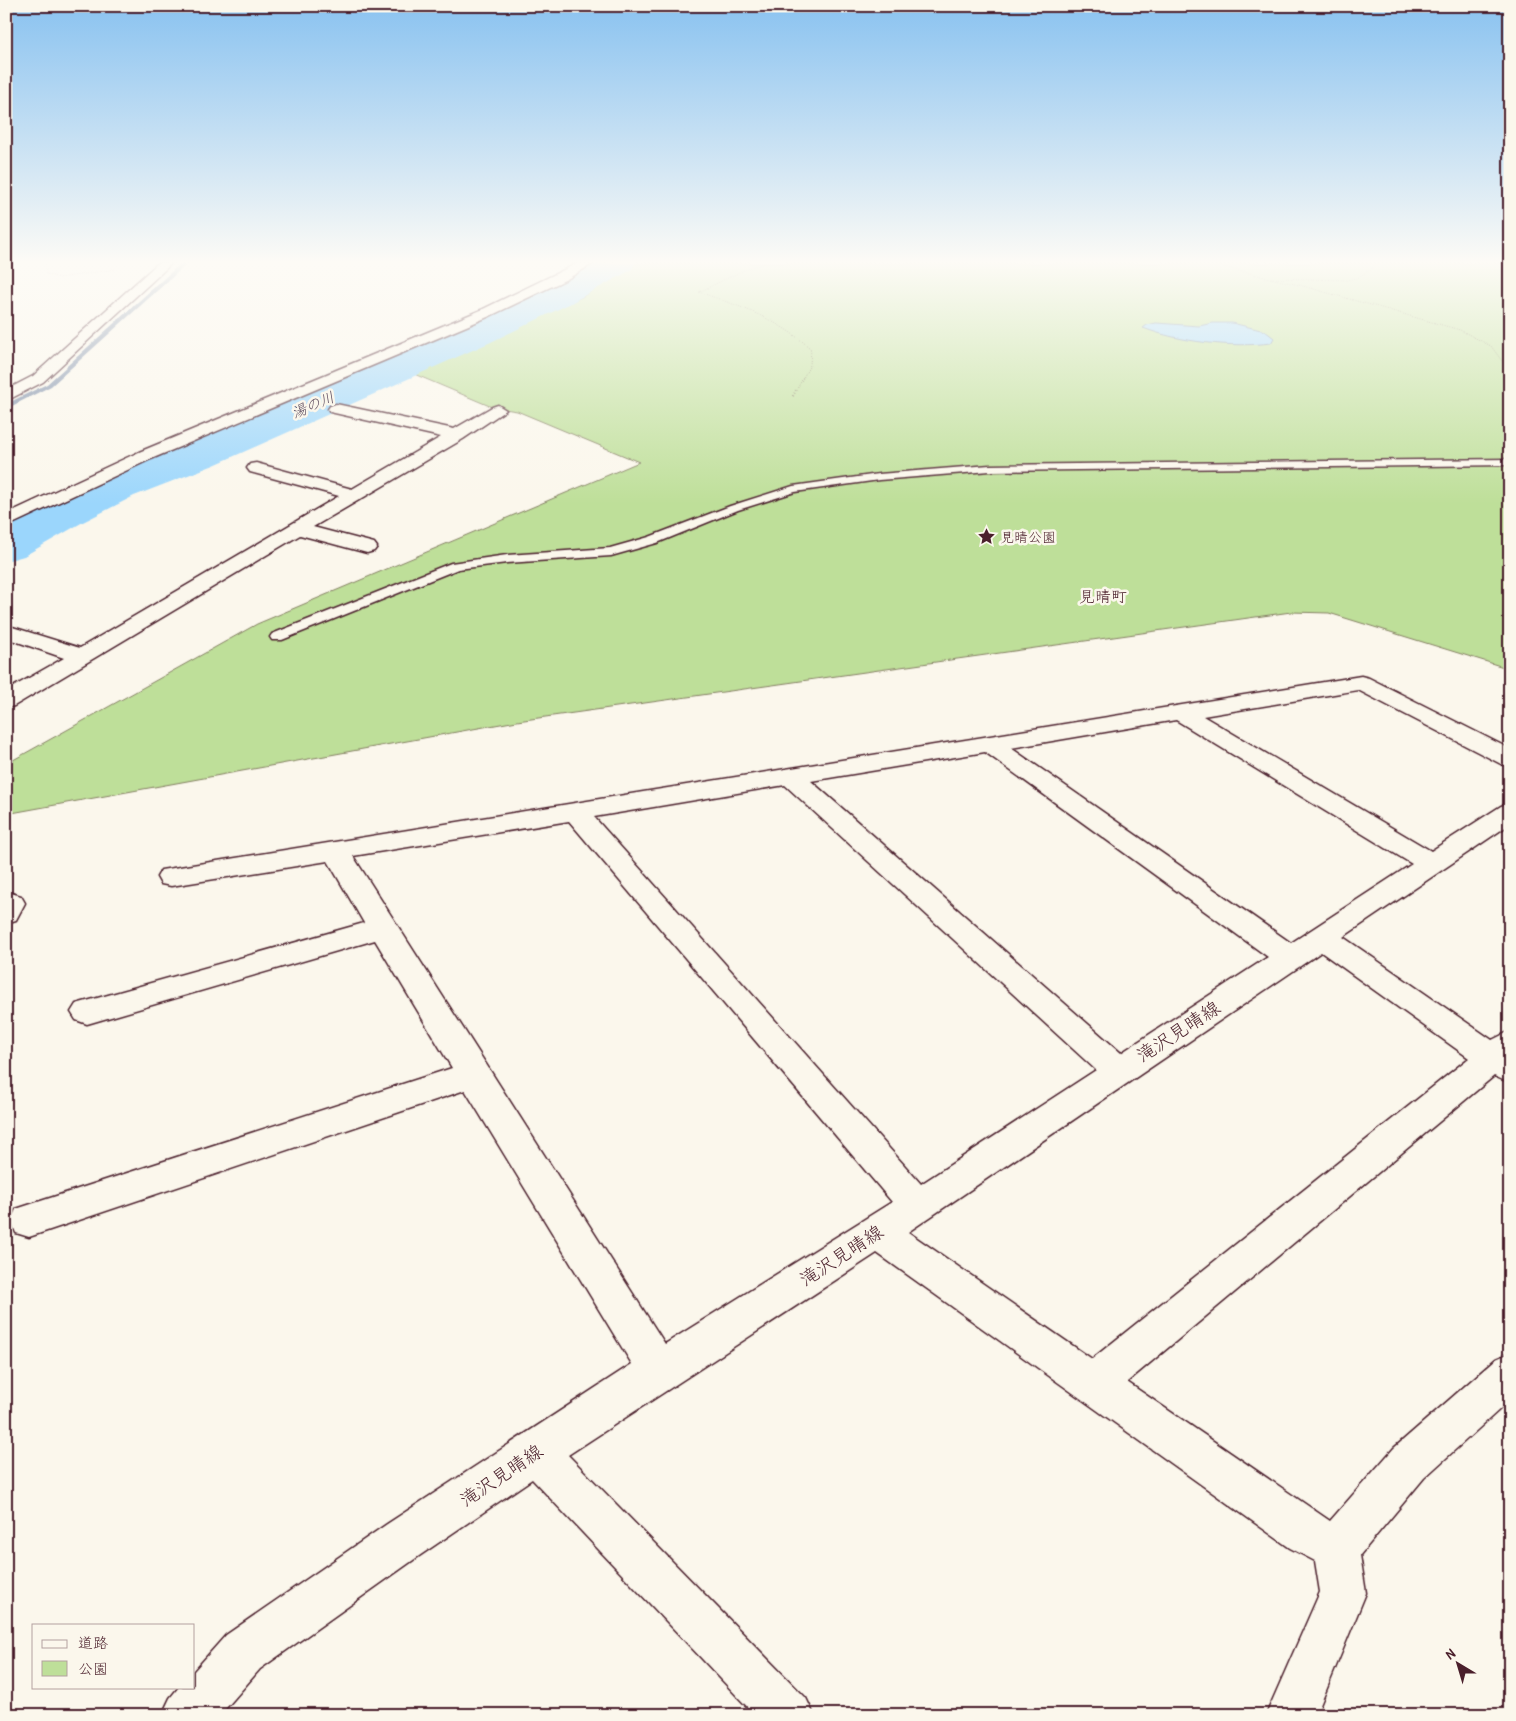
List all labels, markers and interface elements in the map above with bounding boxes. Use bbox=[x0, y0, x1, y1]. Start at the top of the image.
water label: 湯の川 bbox=[288, 386, 338, 423]
place icon: 見晴公園 bbox=[976, 527, 996, 547]
place label: 見晴公園 bbox=[1000, 527, 1056, 546]
district label: 見晴町 bbox=[1079, 585, 1127, 607]
street label: 滝沢見晴線 bbox=[1131, 994, 1225, 1068]
street label: 滝沢見晴線 bbox=[794, 1218, 888, 1292]
street label: 滝沢見晴線 bbox=[454, 1438, 548, 1512]
legend bbox=[32, 1624, 195, 1688]
text: 道路 bbox=[78, 1632, 108, 1653]
north arrow bbox=[1434, 1638, 1484, 1688]
text: N bbox=[1441, 1643, 1459, 1663]
text: 公園 bbox=[78, 1658, 108, 1679]

